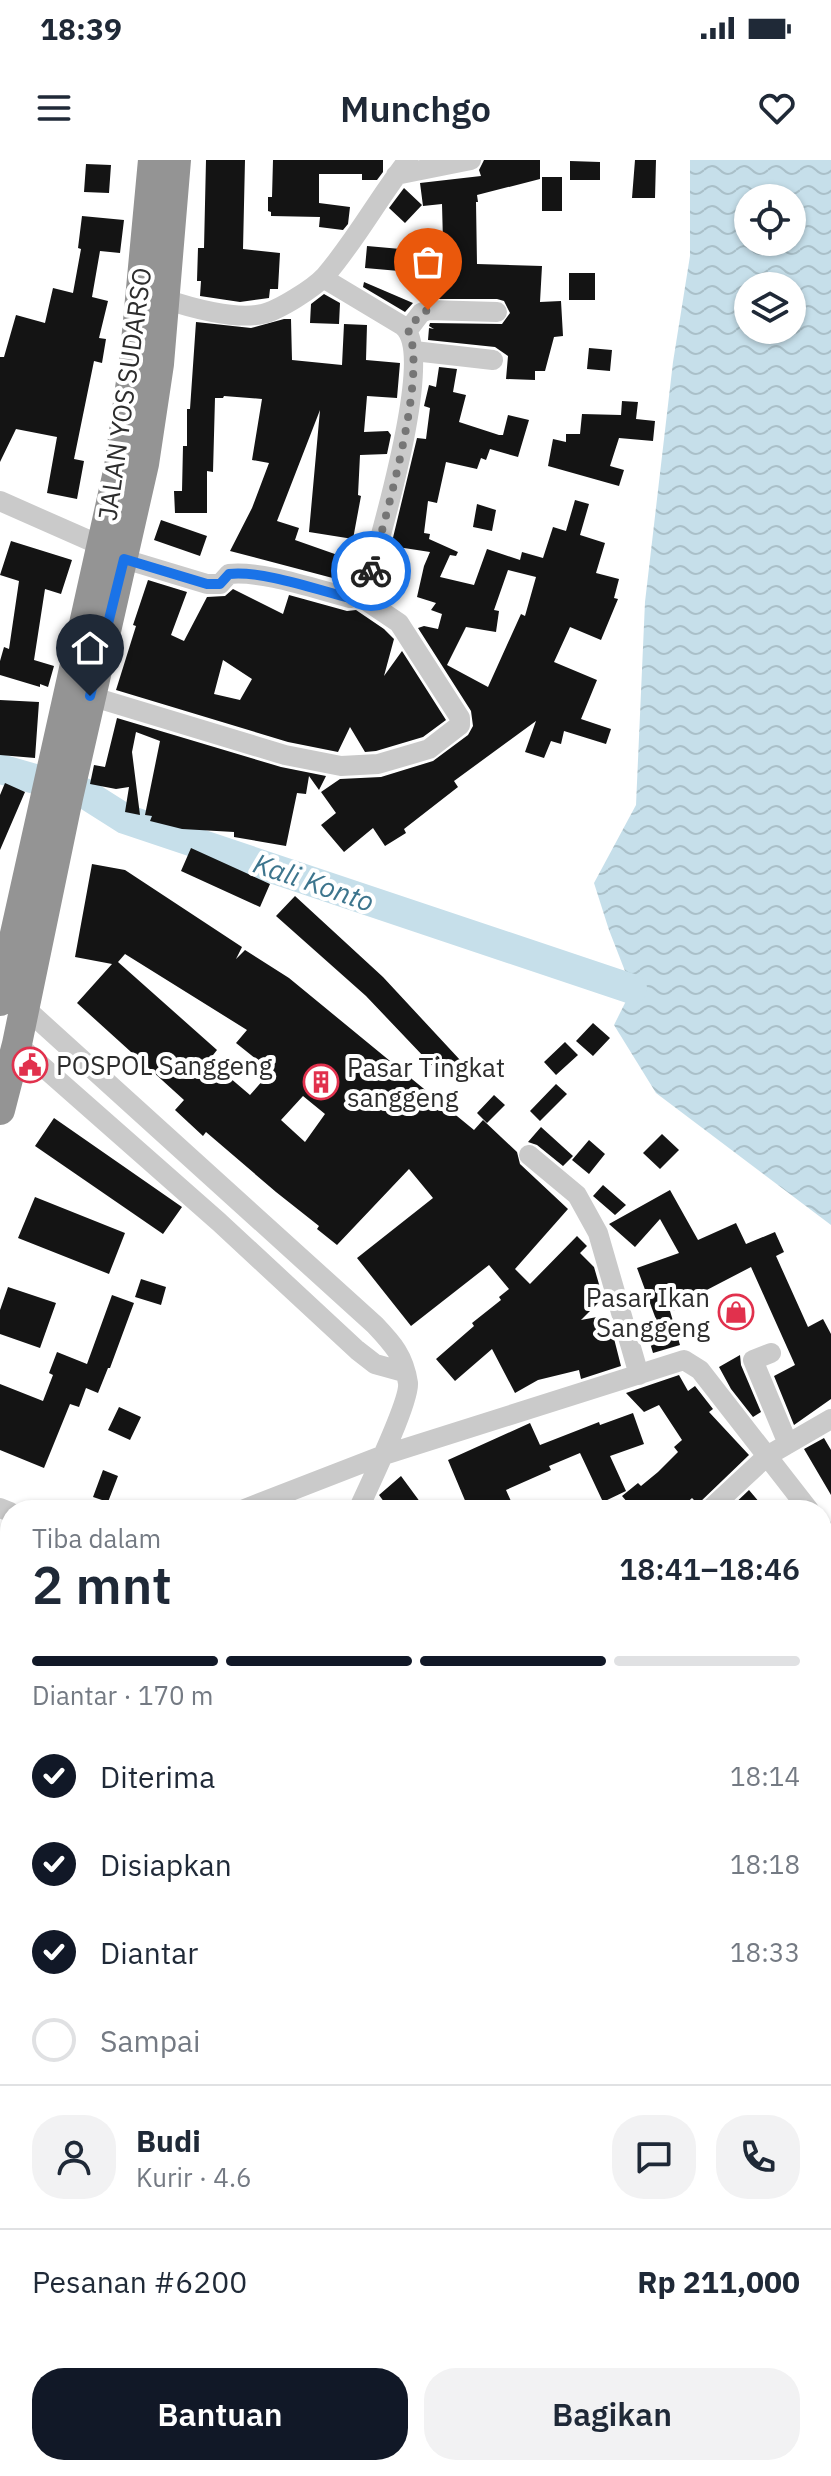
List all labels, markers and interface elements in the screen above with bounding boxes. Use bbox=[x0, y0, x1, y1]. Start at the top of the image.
text: 18:39 bbox=[40, 9, 122, 48]
text: Munchgo bbox=[340, 85, 491, 132]
icon: menu bbox=[32, 86, 76, 130]
icon: heart bbox=[755, 86, 799, 130]
map controls bbox=[734, 184, 806, 344]
button: locate bbox=[734, 184, 806, 256]
pin bbox=[394, 228, 462, 310]
icon: bag bbox=[406, 240, 450, 284]
street label: JALAN YOS SUDARSO bbox=[89, 265, 159, 523]
button: layers bbox=[734, 272, 806, 344]
courier bbox=[331, 531, 411, 611]
icon: bike bbox=[349, 549, 393, 593]
pin bbox=[56, 614, 124, 696]
icon: home bbox=[68, 626, 112, 670]
water label: Kali Konto bbox=[249, 844, 379, 920]
public building icon: POSPOL Sanggeng bbox=[11, 1046, 49, 1084]
place label: POSPOL Sanggeng bbox=[56, 1048, 273, 1082]
place label: Pasar Tingkat sanggeng bbox=[347, 1050, 505, 1114]
building icon: Pasar Tingkat sanggeng bbox=[302, 1063, 340, 1101]
place label: Pasar Ikan Sanggeng bbox=[586, 1280, 710, 1344]
shop icon: Pasar Ikan Sanggeng bbox=[717, 1293, 755, 1331]
text: Tiba dalam bbox=[32, 1521, 161, 1555]
text: 18:41–18:46 bbox=[619, 1549, 800, 1588]
text: 2 mnt bbox=[32, 1551, 172, 1618]
text: Diantar · 170 m bbox=[32, 1678, 214, 1712]
icon: check bbox=[32, 1754, 76, 1798]
text: Diterima bbox=[100, 1757, 215, 1796]
text: 18:14 bbox=[730, 1759, 800, 1793]
icon: check bbox=[32, 1842, 76, 1886]
text: Disiapkan bbox=[100, 1845, 232, 1884]
text: 18:18 bbox=[730, 1847, 800, 1881]
icon: check bbox=[32, 1930, 76, 1974]
text: Diantar bbox=[100, 1933, 198, 1972]
text: 18:33 bbox=[730, 1935, 800, 1969]
text: Sampai bbox=[100, 2021, 201, 2060]
button: person bbox=[32, 2115, 116, 2199]
button: chat bbox=[612, 2115, 696, 2199]
button: phone bbox=[716, 2115, 800, 2199]
text: Budi bbox=[136, 2121, 201, 2160]
text: Kurir · 4.6 bbox=[136, 2160, 252, 2194]
text: Pesanan #6200 bbox=[32, 2262, 247, 2301]
text: Rp 211,000 bbox=[637, 2262, 800, 2301]
button: Bantuan bbox=[32, 2368, 408, 2460]
button: Bagikan bbox=[424, 2368, 800, 2460]

